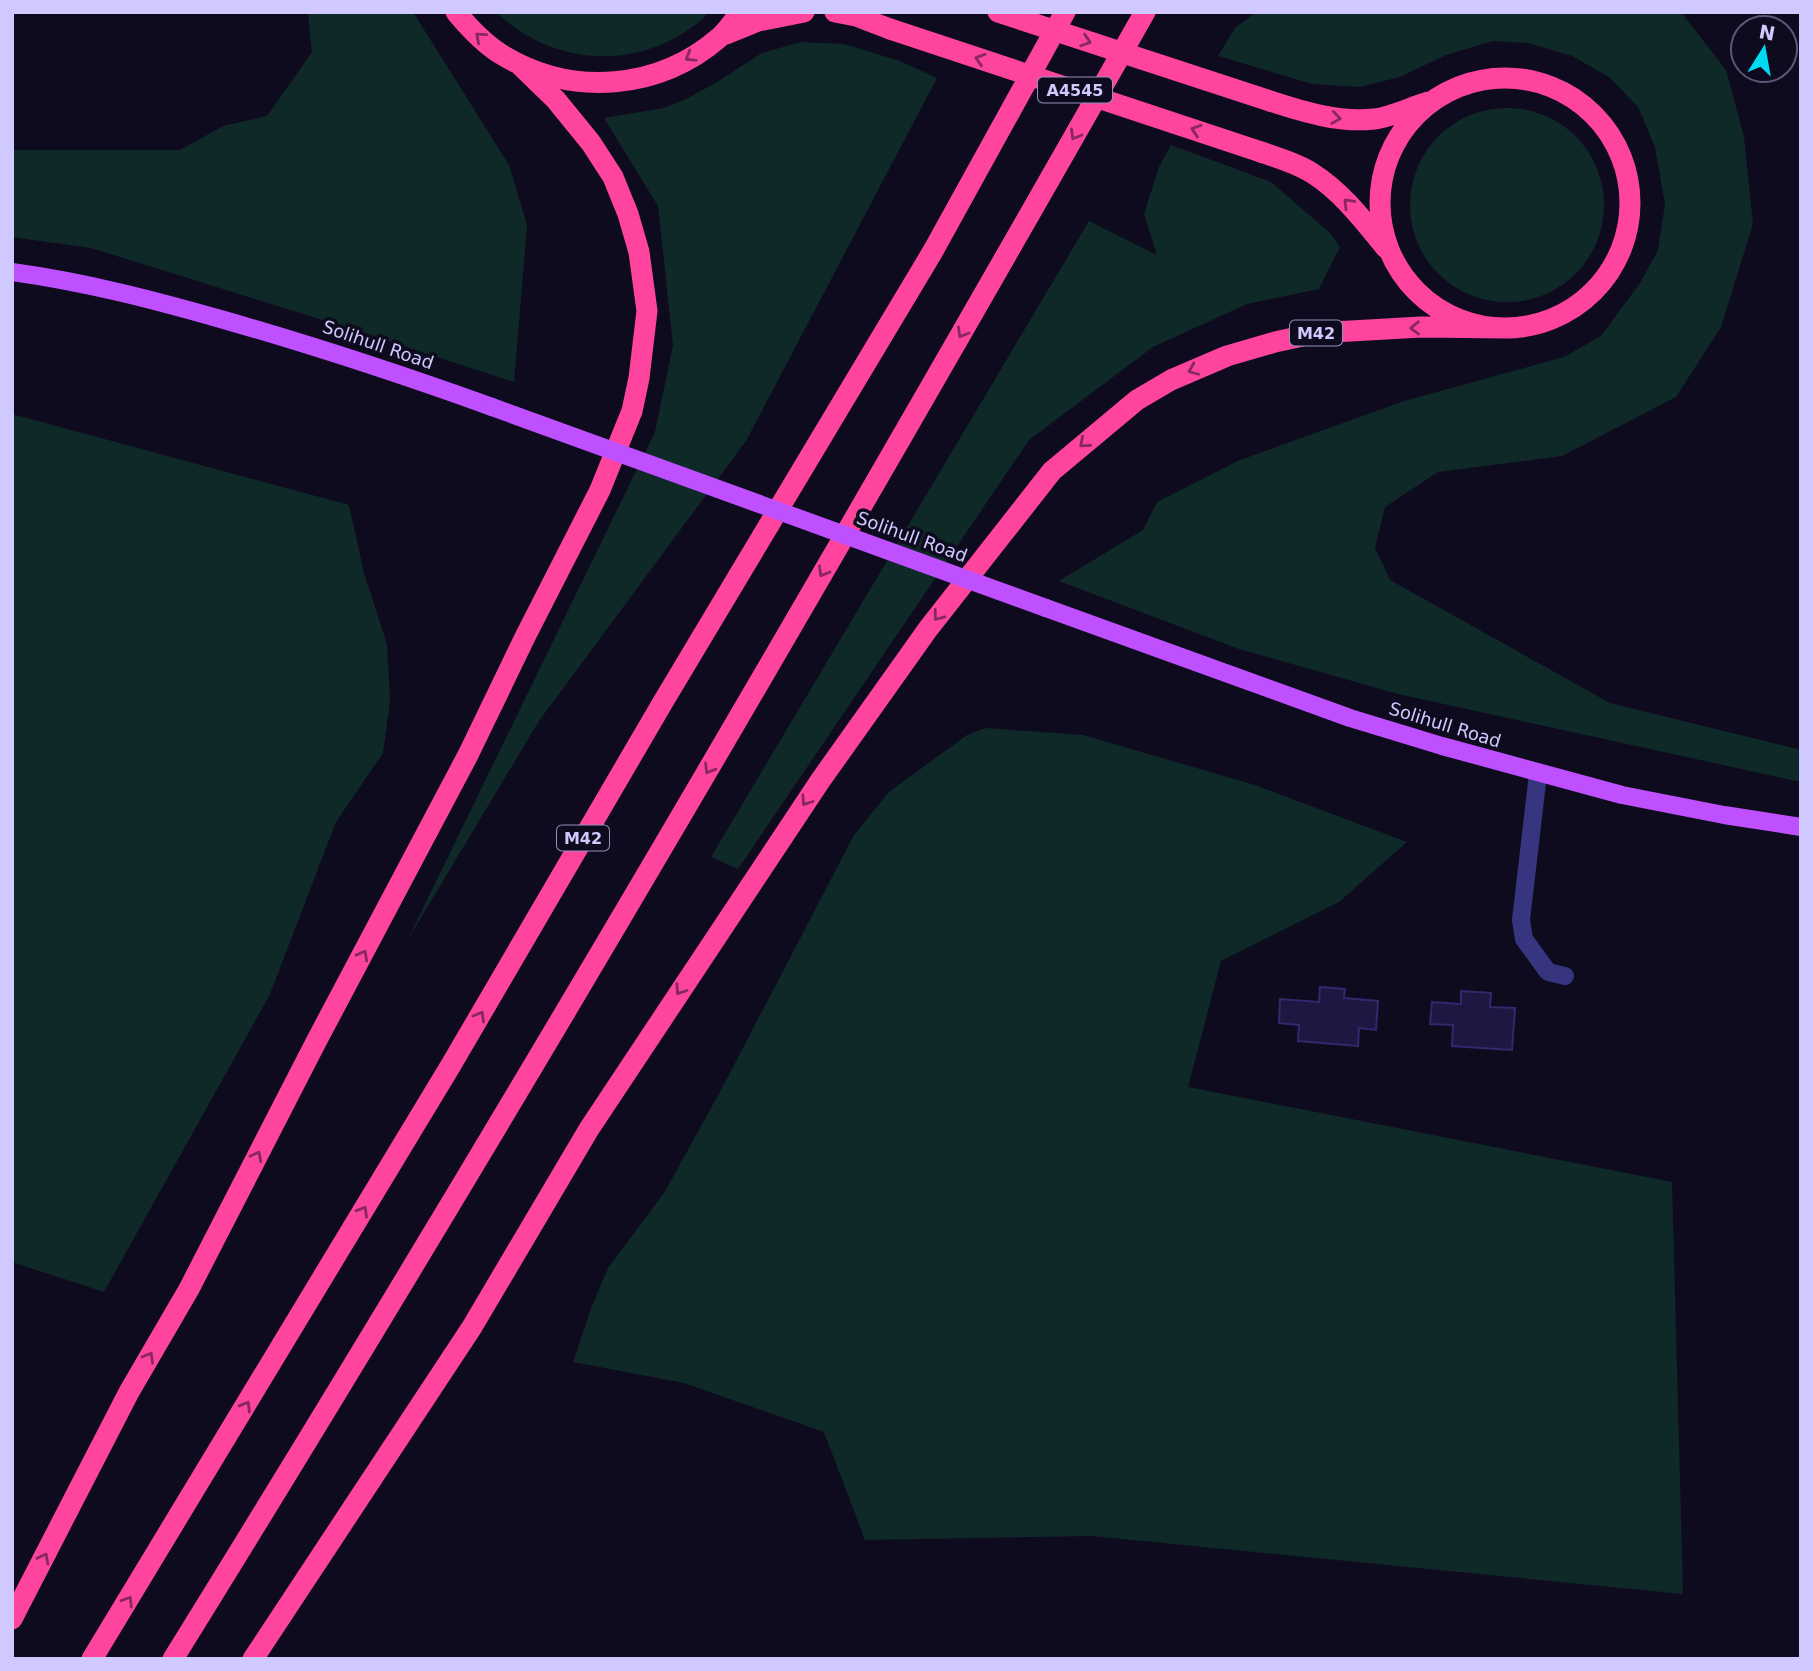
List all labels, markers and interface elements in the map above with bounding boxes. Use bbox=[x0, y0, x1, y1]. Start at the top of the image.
north arrow bbox=[1729, 14, 1799, 84]
text: N bbox=[1757, 20, 1777, 45]
one-way arrow bbox=[475, 33, 488, 45]
one-way arrow bbox=[1079, 33, 1091, 47]
one-way arrow bbox=[685, 49, 698, 62]
one-way arrow bbox=[974, 52, 986, 67]
road number: A4545 bbox=[1038, 78, 1112, 102]
one-way arrow bbox=[1330, 110, 1342, 125]
one-way arrow bbox=[1190, 124, 1203, 138]
one-way arrow bbox=[1070, 128, 1083, 141]
one-way arrow bbox=[1343, 198, 1356, 211]
street label: Solihull Road bbox=[320, 316, 436, 373]
road number: M42 bbox=[1290, 320, 1342, 346]
one-way arrow bbox=[1409, 320, 1420, 335]
one-way arrow bbox=[957, 325, 970, 338]
one-way arrow bbox=[1188, 362, 1201, 376]
one-way arrow bbox=[1080, 435, 1093, 447]
street label: Solihull Road bbox=[854, 507, 970, 566]
one-way arrow bbox=[818, 565, 831, 578]
one-way arrow bbox=[933, 608, 946, 621]
street label: Solihull Road bbox=[1387, 698, 1504, 752]
one-way arrow bbox=[704, 762, 717, 775]
one-way arrow bbox=[802, 794, 815, 807]
road number: M42 bbox=[557, 825, 609, 850]
one-way arrow bbox=[355, 950, 368, 963]
one-way arrow bbox=[675, 983, 688, 996]
one-way arrow bbox=[471, 1010, 484, 1023]
one-way arrow bbox=[248, 1151, 262, 1164]
one-way arrow bbox=[355, 1206, 368, 1219]
one-way arrow bbox=[141, 1352, 154, 1365]
one-way arrow bbox=[237, 1401, 250, 1414]
one-way arrow bbox=[35, 1553, 49, 1565]
one-way arrow bbox=[119, 1595, 132, 1608]

